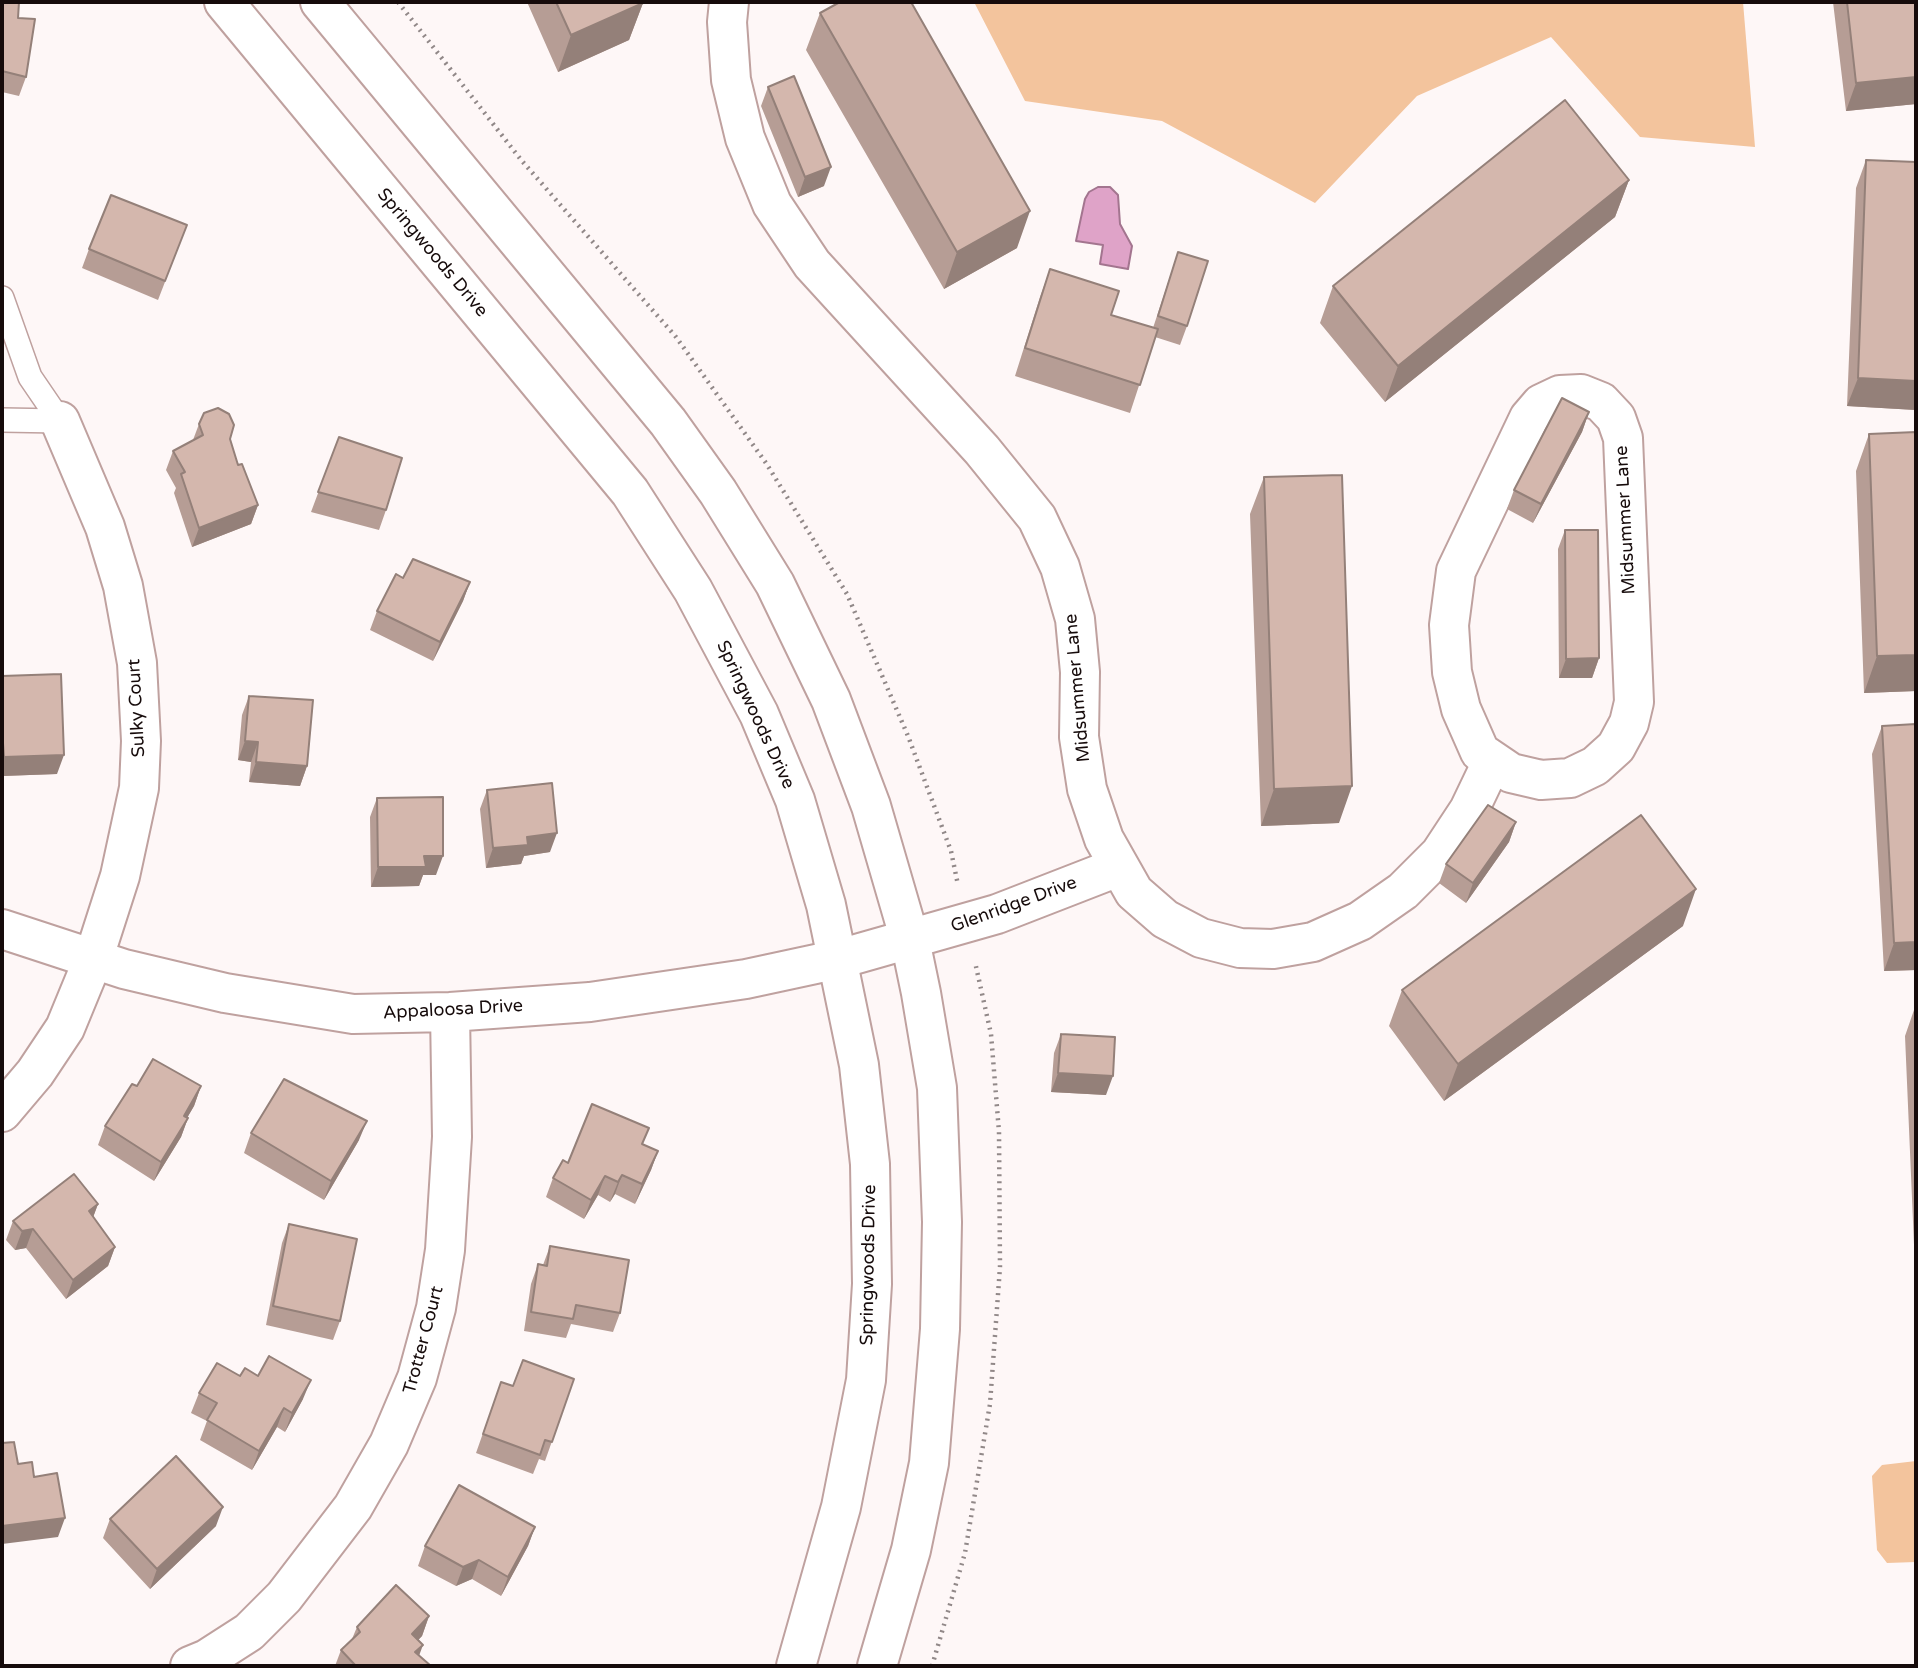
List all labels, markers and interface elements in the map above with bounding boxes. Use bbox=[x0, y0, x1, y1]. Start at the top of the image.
street label: Springwoods Drive bbox=[372, 184, 492, 322]
street label: Midsummer Lane bbox=[1611, 445, 1641, 595]
street label: Midsummer Lane bbox=[1061, 613, 1095, 763]
street label: Springwoods Drive bbox=[711, 637, 799, 793]
street label: Sulky Court bbox=[124, 658, 150, 758]
street label: Glenridge Drive bbox=[948, 872, 1080, 938]
street label: Appaloosa Drive bbox=[382, 996, 524, 1024]
street label: Springwoods Drive bbox=[857, 1184, 881, 1346]
street label: Trotter Court bbox=[399, 1284, 449, 1396]

